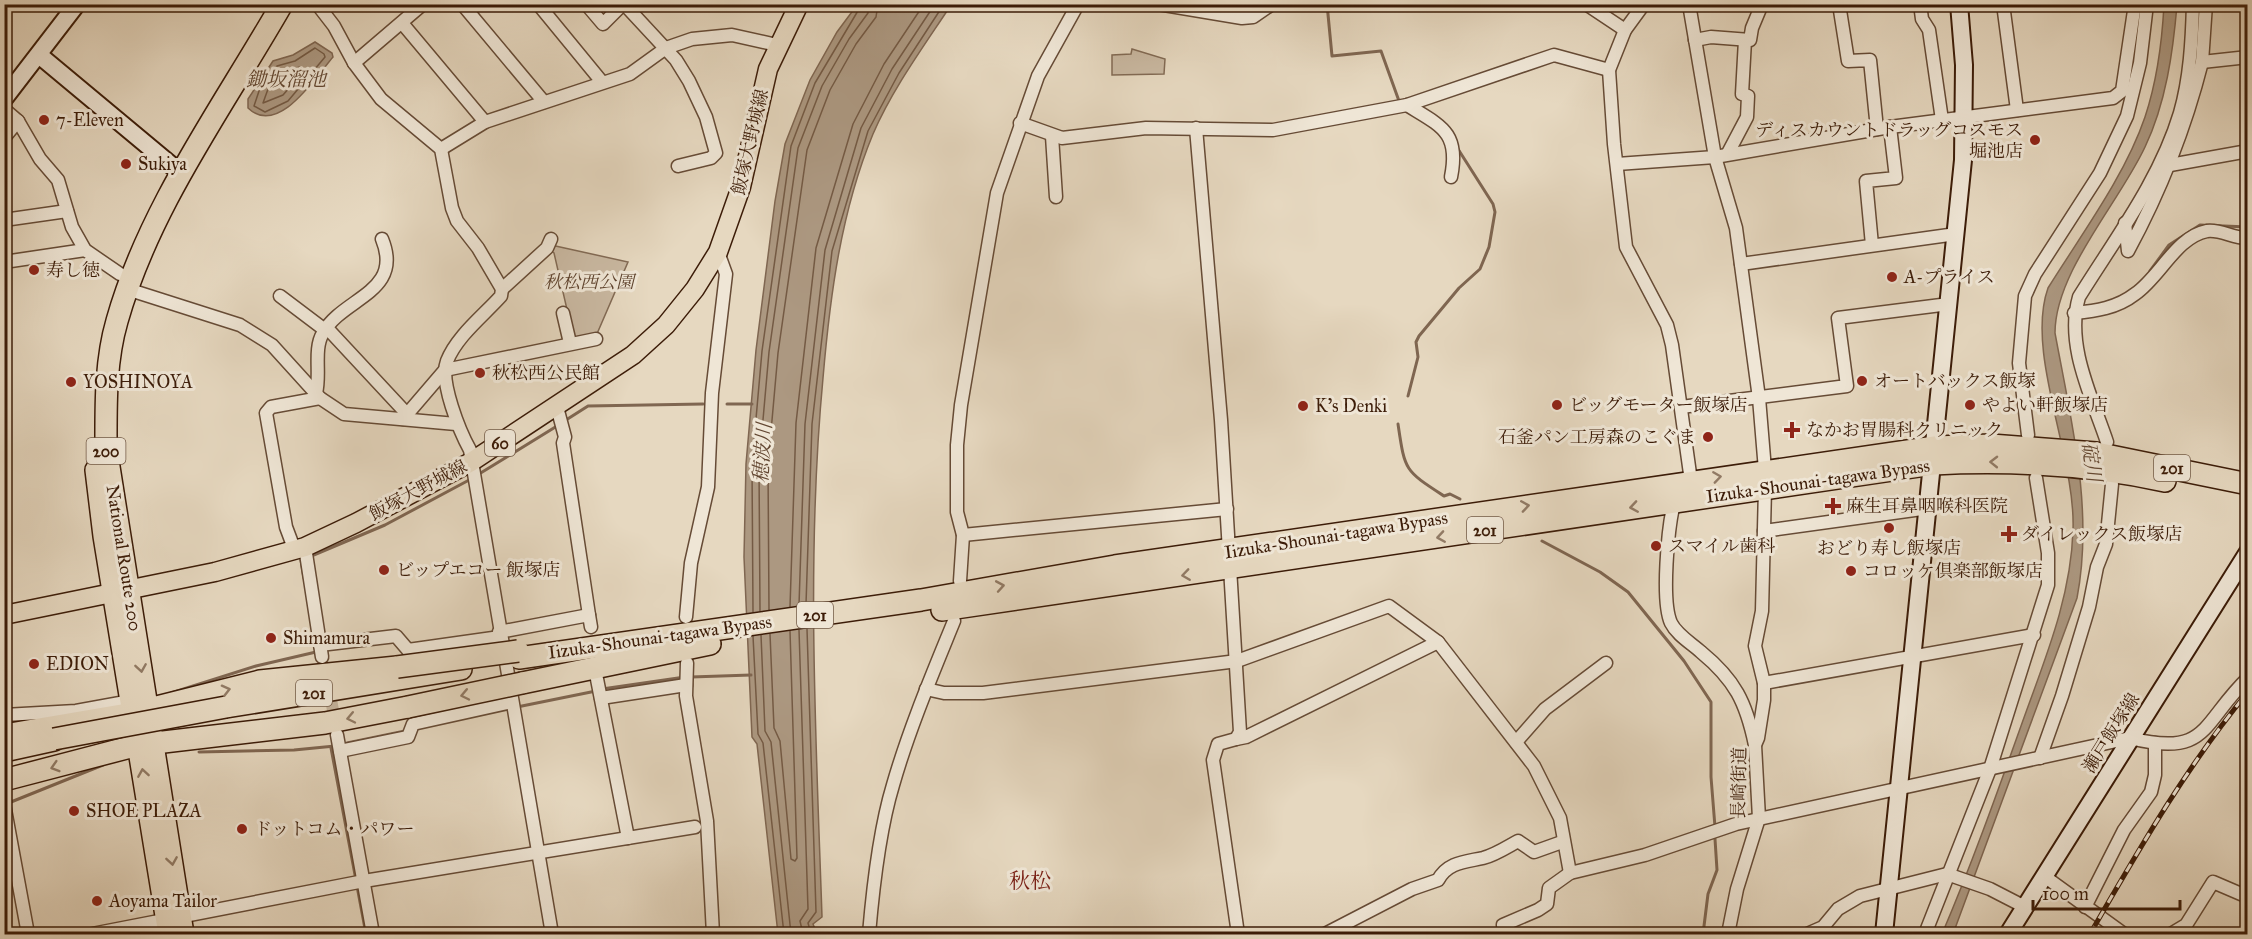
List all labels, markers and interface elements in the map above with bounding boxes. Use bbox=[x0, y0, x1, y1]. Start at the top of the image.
water label: 鋤坂溜池 bbox=[246, 67, 328, 91]
street label: 飯塚大野城線 bbox=[727, 87, 773, 197]
place label: 7-Eleven bbox=[56, 109, 124, 131]
marker: 7-Eleven bbox=[37, 113, 51, 127]
place label: ディスカウントドラッグコスモス 堀池店 bbox=[1755, 119, 2023, 162]
marker: ディスカウントドラッグコスモス 堀池店 bbox=[2028, 133, 2042, 147]
place label: Sukiya bbox=[138, 153, 187, 175]
marker: Sukiya bbox=[119, 157, 133, 171]
place label: 寿し徳 bbox=[46, 259, 100, 281]
marker: 寿し徳 bbox=[27, 263, 41, 277]
place label: A-プライス bbox=[1903, 266, 1995, 288]
marker: A-プライス bbox=[1885, 270, 1899, 284]
park label: 秋松西公園 bbox=[544, 271, 637, 293]
place label: 秋松西公民館 bbox=[492, 362, 600, 384]
marker: 秋松西公民館 bbox=[473, 366, 487, 380]
place label: オートバックス飯塚 bbox=[1874, 370, 2035, 392]
place label: YOSHINOYA bbox=[83, 371, 193, 393]
marker: オートバックス飯塚 bbox=[1855, 374, 1869, 388]
marker: YOSHINOYA bbox=[64, 375, 78, 389]
place label: ビッグモーター飯塚店 bbox=[1569, 394, 1748, 416]
place label: やよい軒飯塚店 bbox=[1982, 394, 2108, 416]
place label: K's Denki bbox=[1315, 395, 1387, 417]
marker: ビッグモーター飯塚店 bbox=[1550, 398, 1564, 412]
marker: やよい軒飯塚店 bbox=[1963, 398, 1977, 412]
marker: K's Denki bbox=[1296, 399, 1310, 413]
place label: なかお胃腸科クリニック bbox=[1806, 419, 2003, 441]
water label: 穂波川 bbox=[748, 420, 776, 484]
marker: なかお胃腸科クリニック bbox=[1783, 421, 1801, 439]
place label: 石釜パン工房森のこぐま bbox=[1498, 426, 1696, 448]
road number: 60 bbox=[485, 430, 515, 456]
marker: 石釜パン工房森のこぐま bbox=[1701, 430, 1715, 444]
road number: 200 bbox=[86, 438, 126, 464]
water label: 碇川 bbox=[2077, 440, 2107, 486]
street label: Iizuka-Shounai-tagawa Bypass bbox=[1705, 454, 1931, 509]
street label: 飯塚大野城線 bbox=[365, 455, 471, 525]
one-way arrow bbox=[1989, 455, 1998, 468]
road number: 201 bbox=[2154, 455, 2190, 481]
one-way arrow bbox=[1713, 472, 1722, 484]
street label: National Route 200 bbox=[102, 483, 146, 633]
place label: 麻生耳鼻咽喉科医院 bbox=[1846, 495, 2008, 517]
marker: 麻生耳鼻咽喉科医院 bbox=[1824, 497, 1842, 515]
one-way arrow bbox=[1520, 501, 1529, 513]
one-way arrow bbox=[1629, 501, 1638, 513]
street label: Iizuka-Shounai-tagawa Bypass bbox=[1223, 506, 1449, 565]
road number: 201 bbox=[1467, 517, 1503, 543]
marker: おどり寿し飯塚店 bbox=[1882, 521, 1896, 535]
place label: ダイレックス飯塚店 bbox=[2021, 523, 2182, 545]
marker: ダイレックス飯塚店 bbox=[2002, 527, 2016, 541]
one-way arrow bbox=[1436, 530, 1446, 542]
place label: スマイル歯科 bbox=[1668, 535, 1775, 557]
place label: おどり寿し飯塚店 bbox=[1817, 537, 1961, 559]
marker: スマイル歯科 bbox=[1649, 539, 1663, 553]
place label: ビップエコー 飯塚店 bbox=[396, 559, 560, 581]
place label: コロッケ倶楽部飯塚店 bbox=[1863, 560, 2043, 582]
marker: ビップエコー 飯塚店 bbox=[377, 563, 391, 577]
marker: コロッケ倶楽部飯塚店 bbox=[1844, 564, 1858, 578]
one-way arrow bbox=[1181, 569, 1191, 581]
one-way arrow bbox=[994, 580, 1004, 593]
road number: 201 bbox=[797, 602, 833, 628]
street label: Iizuka-Shounai-tagawa Bypass bbox=[547, 610, 773, 665]
place label: Shimamura bbox=[283, 627, 370, 649]
marker: Shimamura bbox=[264, 631, 278, 645]
place label: EDION bbox=[46, 653, 109, 675]
marker: EDION bbox=[27, 657, 41, 671]
one-way arrow bbox=[135, 664, 147, 673]
road number: 201 bbox=[296, 680, 332, 706]
one-way arrow bbox=[221, 684, 231, 697]
one-way arrow bbox=[461, 688, 471, 701]
street label: 瀬戸飯塚線 bbox=[2078, 689, 2144, 777]
one-way arrow bbox=[346, 711, 356, 724]
street label: 長崎街道 bbox=[1727, 747, 1751, 819]
one-way arrow bbox=[50, 759, 61, 772]
one-way arrow bbox=[137, 768, 149, 778]
place label: SHOE PLAZA bbox=[86, 800, 202, 822]
marker: SHOE PLAZA bbox=[67, 804, 81, 818]
place label: ドットコム・パワー bbox=[254, 818, 415, 840]
marker: ドットコム・パワー bbox=[235, 822, 249, 836]
one-way arrow bbox=[166, 856, 178, 866]
district label: 秋松 bbox=[1009, 868, 1051, 894]
scale bar bbox=[2033, 873, 2180, 911]
text: 100 m bbox=[2042, 883, 2089, 905]
place label: Aoyama Tailor bbox=[108, 890, 217, 912]
marker: Aoyama Tailor bbox=[90, 894, 104, 908]

